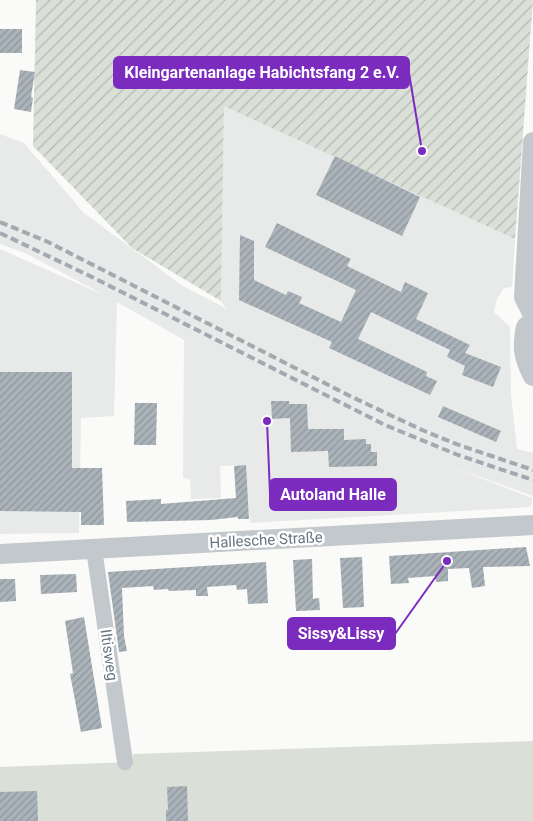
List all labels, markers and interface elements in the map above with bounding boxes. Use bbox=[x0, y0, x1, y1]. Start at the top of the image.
callout: Kleingartenanlage Habichtsfang 2 e.V. bbox=[114, 57, 409, 88]
text: Kleingartenanlage Habichtsfang 2 e.V. bbox=[124, 63, 400, 82]
callout: Autoland Halle bbox=[270, 479, 396, 510]
text: Autoland Halle bbox=[280, 485, 386, 504]
street label: Hallesche Straße bbox=[209, 528, 323, 552]
callout: Sissy&Lissy bbox=[288, 618, 395, 649]
text: Sissy&Lissy bbox=[298, 624, 385, 643]
street label: Iltisweg bbox=[96, 628, 122, 682]

